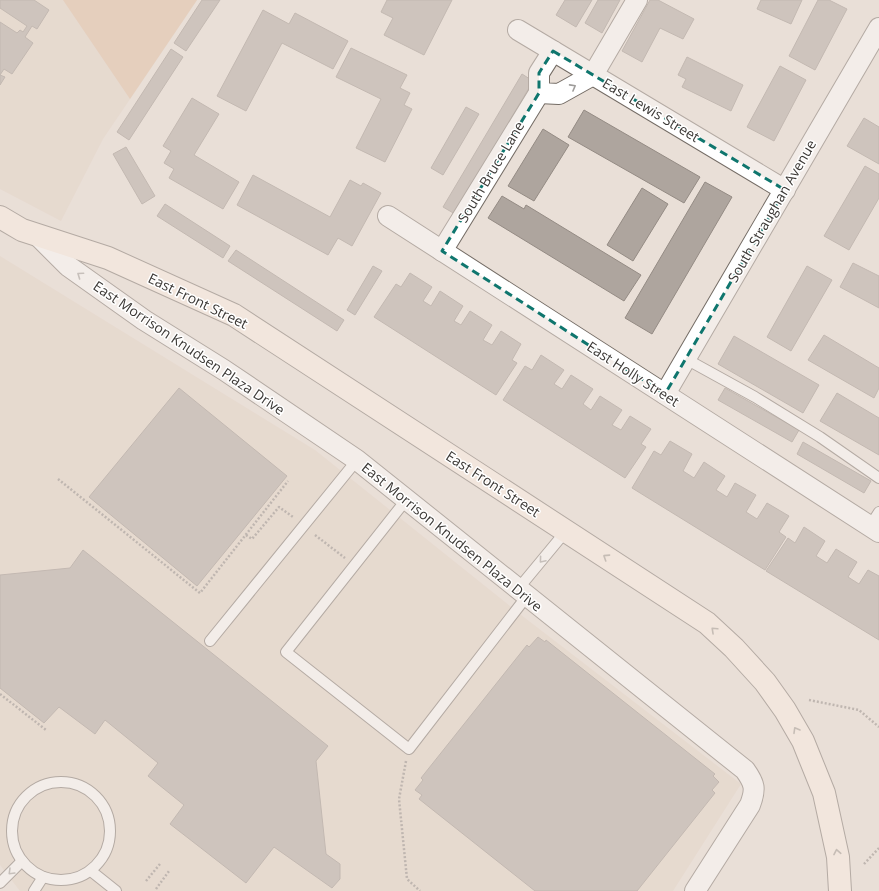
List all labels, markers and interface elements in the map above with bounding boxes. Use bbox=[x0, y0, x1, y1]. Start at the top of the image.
street label: East Lewis Street bbox=[599, 73, 703, 146]
one-way arrow bbox=[569, 84, 576, 91]
street label: South Bruce Lane bbox=[453, 117, 528, 226]
street label: South Straughan Avenue bbox=[723, 136, 820, 285]
street label: East Front Street bbox=[145, 268, 251, 333]
one-way arrow bbox=[77, 272, 84, 280]
street label: East Morrison Knudsen Plaza Drive bbox=[90, 276, 289, 419]
street label: East Holly Street bbox=[583, 337, 683, 411]
street label: East Front Street bbox=[443, 446, 544, 521]
street label: East Morrison Knudsen Plaza Drive bbox=[358, 458, 547, 616]
one-way arrow bbox=[540, 555, 547, 563]
one-way arrow bbox=[604, 555, 611, 562]
one-way arrow bbox=[711, 627, 719, 634]
one-way arrow bbox=[794, 727, 801, 734]
one-way arrow bbox=[833, 849, 842, 855]
one-way arrow bbox=[8, 867, 16, 875]

